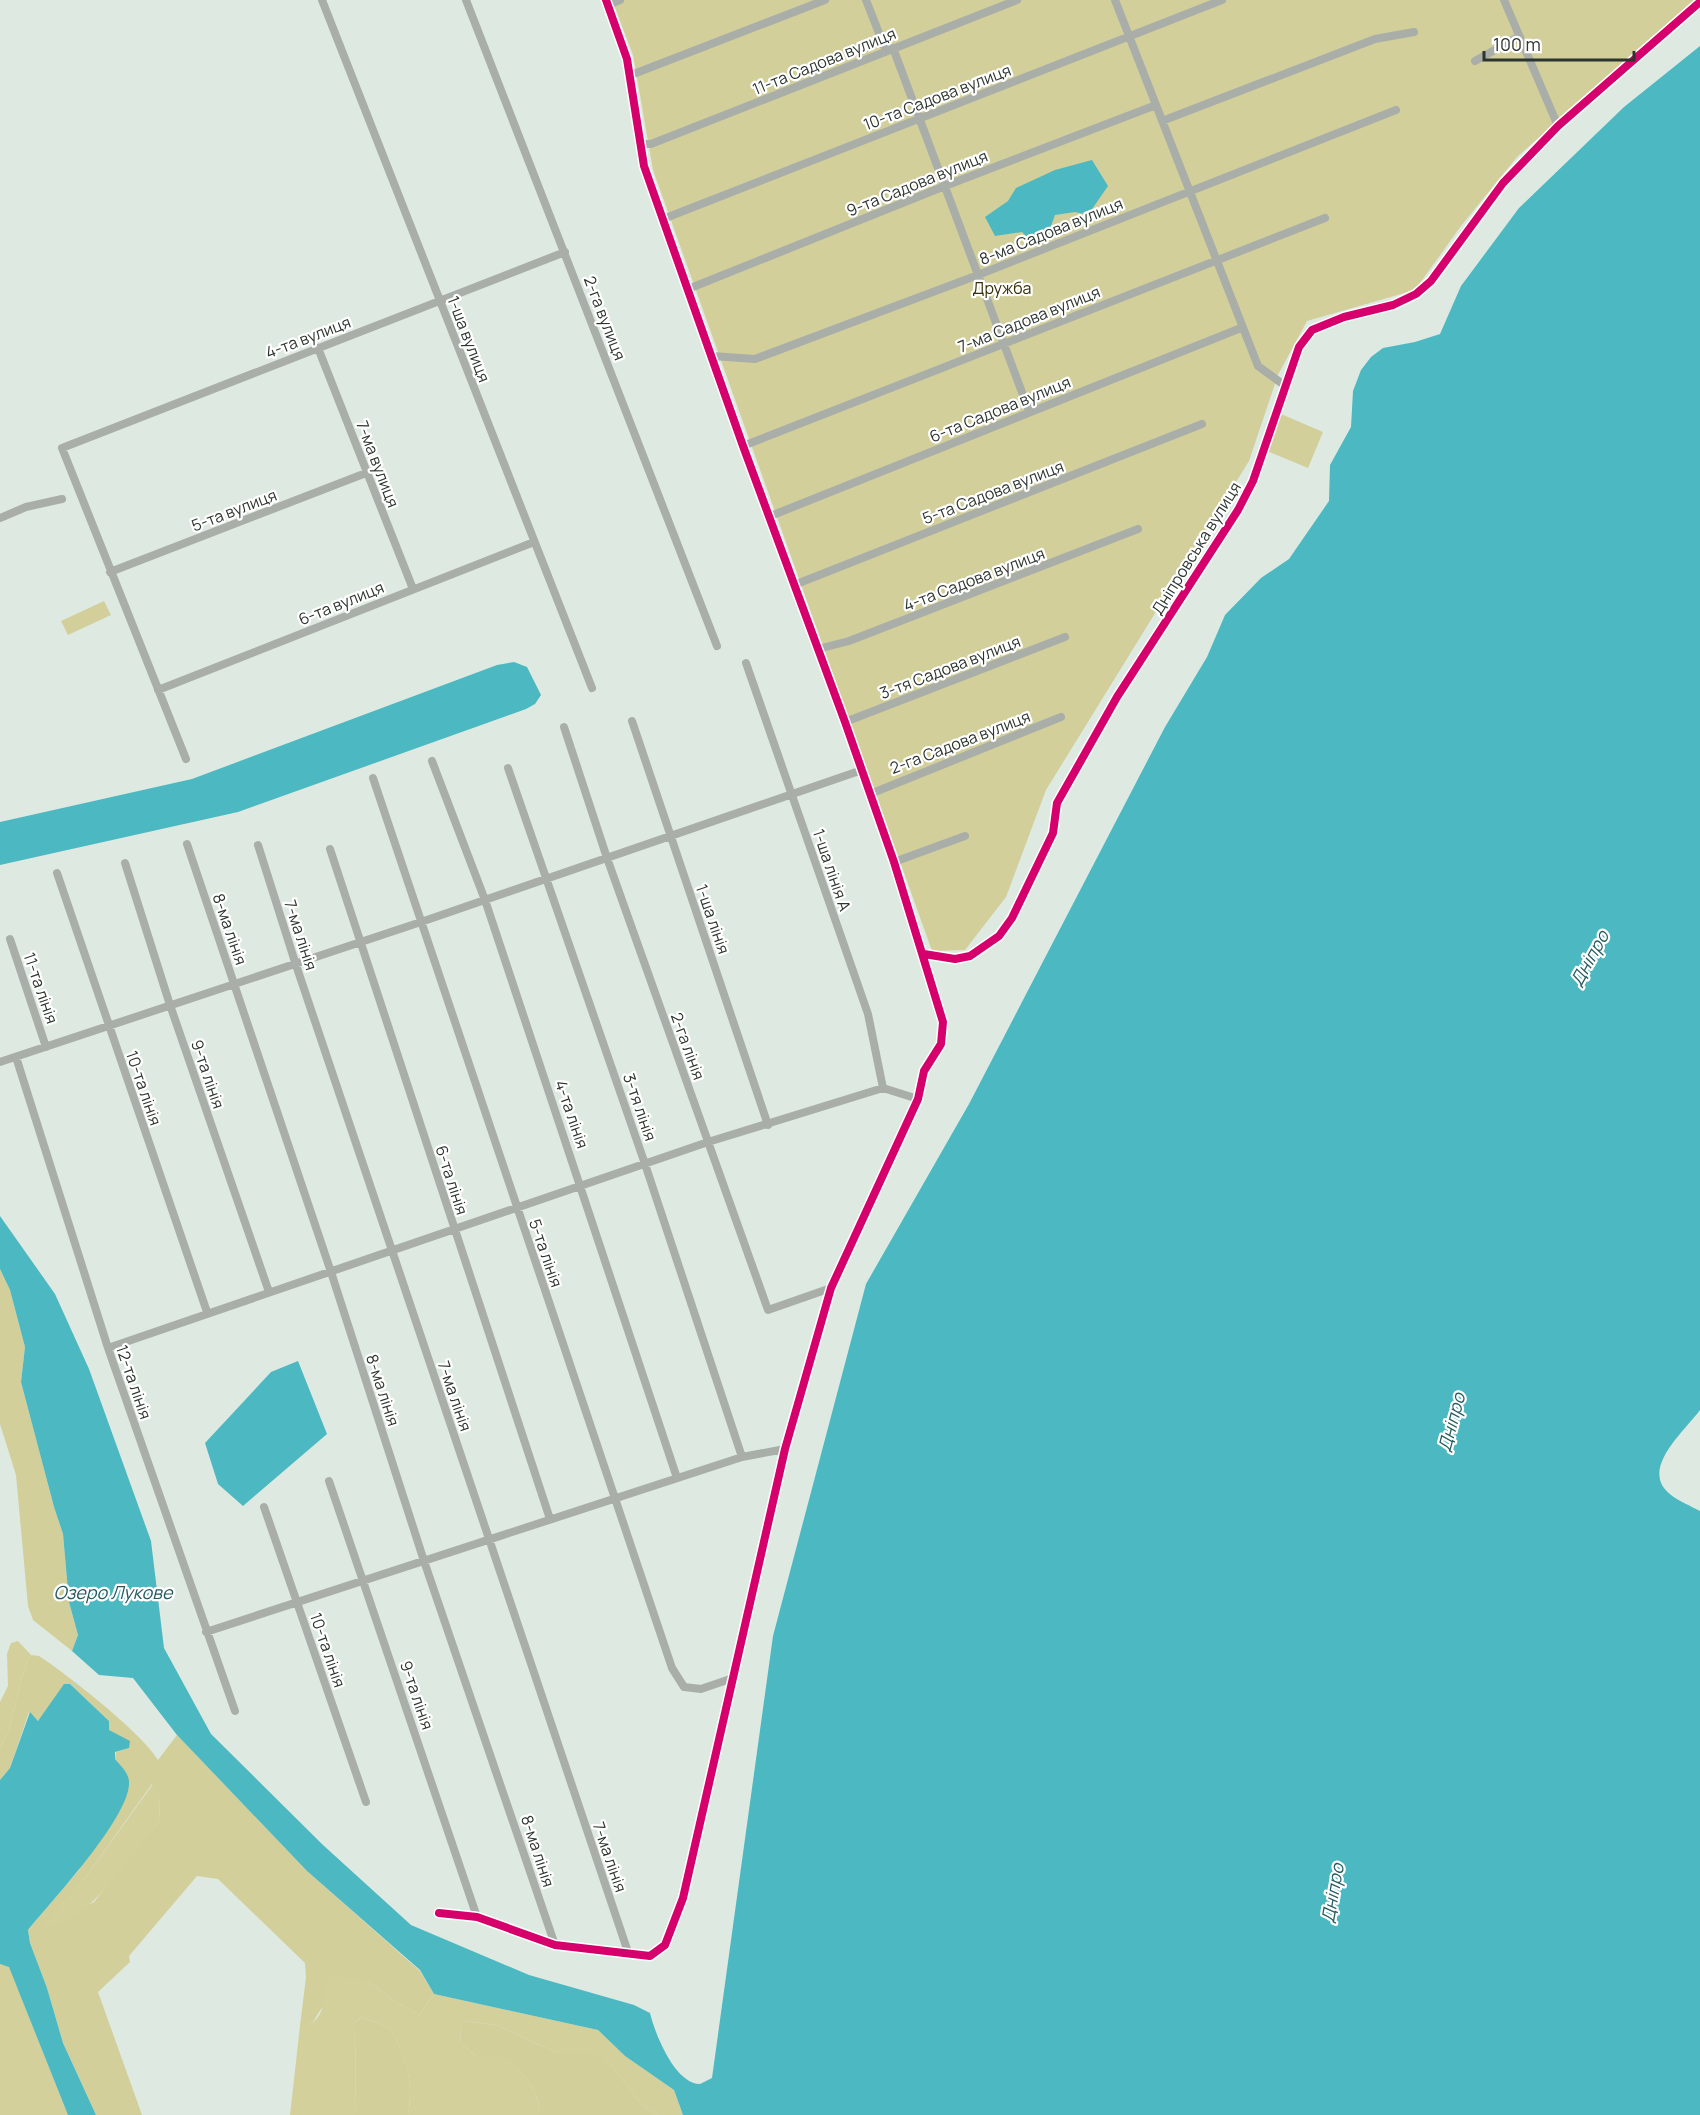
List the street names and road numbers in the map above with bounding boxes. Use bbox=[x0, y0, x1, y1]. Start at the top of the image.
street label: 11-та Садова вулиця bbox=[749, 22, 899, 100]
street label: 10-та Садова вулиця bbox=[860, 59, 1014, 135]
street label: 9-та Садова вулиця bbox=[843, 145, 991, 221]
street label: 8-ма Садова вулиця bbox=[976, 192, 1126, 270]
street label: 2-га вулиця bbox=[579, 273, 631, 363]
street label: 7-ма Садова вулиця bbox=[955, 280, 1103, 358]
street label: 1-ша вулиця bbox=[442, 293, 496, 385]
street label: 4-та вулиця bbox=[262, 311, 354, 363]
street label: 6-та Садова вулиця bbox=[926, 371, 1074, 447]
street label: 7-ма вулиця bbox=[351, 417, 405, 511]
street label: 5-та Садова вулиця bbox=[919, 455, 1067, 529]
street label: Дніпровська вулиця bbox=[1146, 477, 1246, 619]
street label: 5-та вулиця bbox=[188, 484, 280, 536]
street label: 4-та Садова вулиця bbox=[900, 542, 1048, 616]
street label: 6-та вулиця bbox=[295, 576, 387, 630]
street label: 3-тя Садова вулиця bbox=[876, 630, 1024, 704]
street label: 2-га Садова вулиця bbox=[887, 705, 1033, 779]
street label: 1-ша лінія А bbox=[808, 826, 856, 914]
street label: 1-ша лінія bbox=[691, 881, 735, 957]
street label: 8-ма лінія bbox=[208, 890, 252, 968]
street label: 7-ма лінія bbox=[279, 897, 323, 973]
street label: 11-та лінія bbox=[19, 949, 63, 1027]
street label: 2-га лінія bbox=[666, 1009, 710, 1083]
street label: 9-та лінія bbox=[186, 1037, 230, 1111]
street label: 10-та лінія bbox=[121, 1048, 167, 1128]
street label: 3-тя лінія bbox=[618, 1070, 662, 1144]
street label: 4-та лінія bbox=[550, 1077, 594, 1151]
street label: 6-та лінія bbox=[430, 1143, 474, 1217]
street label: 5-та лінія bbox=[524, 1216, 568, 1290]
street label: 12-та лінія bbox=[111, 1342, 157, 1422]
street label: 8-ма лінія bbox=[361, 1351, 405, 1429]
street label: 7-ма лінія bbox=[433, 1358, 477, 1434]
street label: 10-та лінія bbox=[305, 1610, 351, 1690]
street label: 9-та лінія bbox=[395, 1658, 439, 1732]
street label: 8-ма лінія bbox=[516, 1812, 560, 1890]
street label: 7-ма лінія bbox=[588, 1819, 632, 1895]

